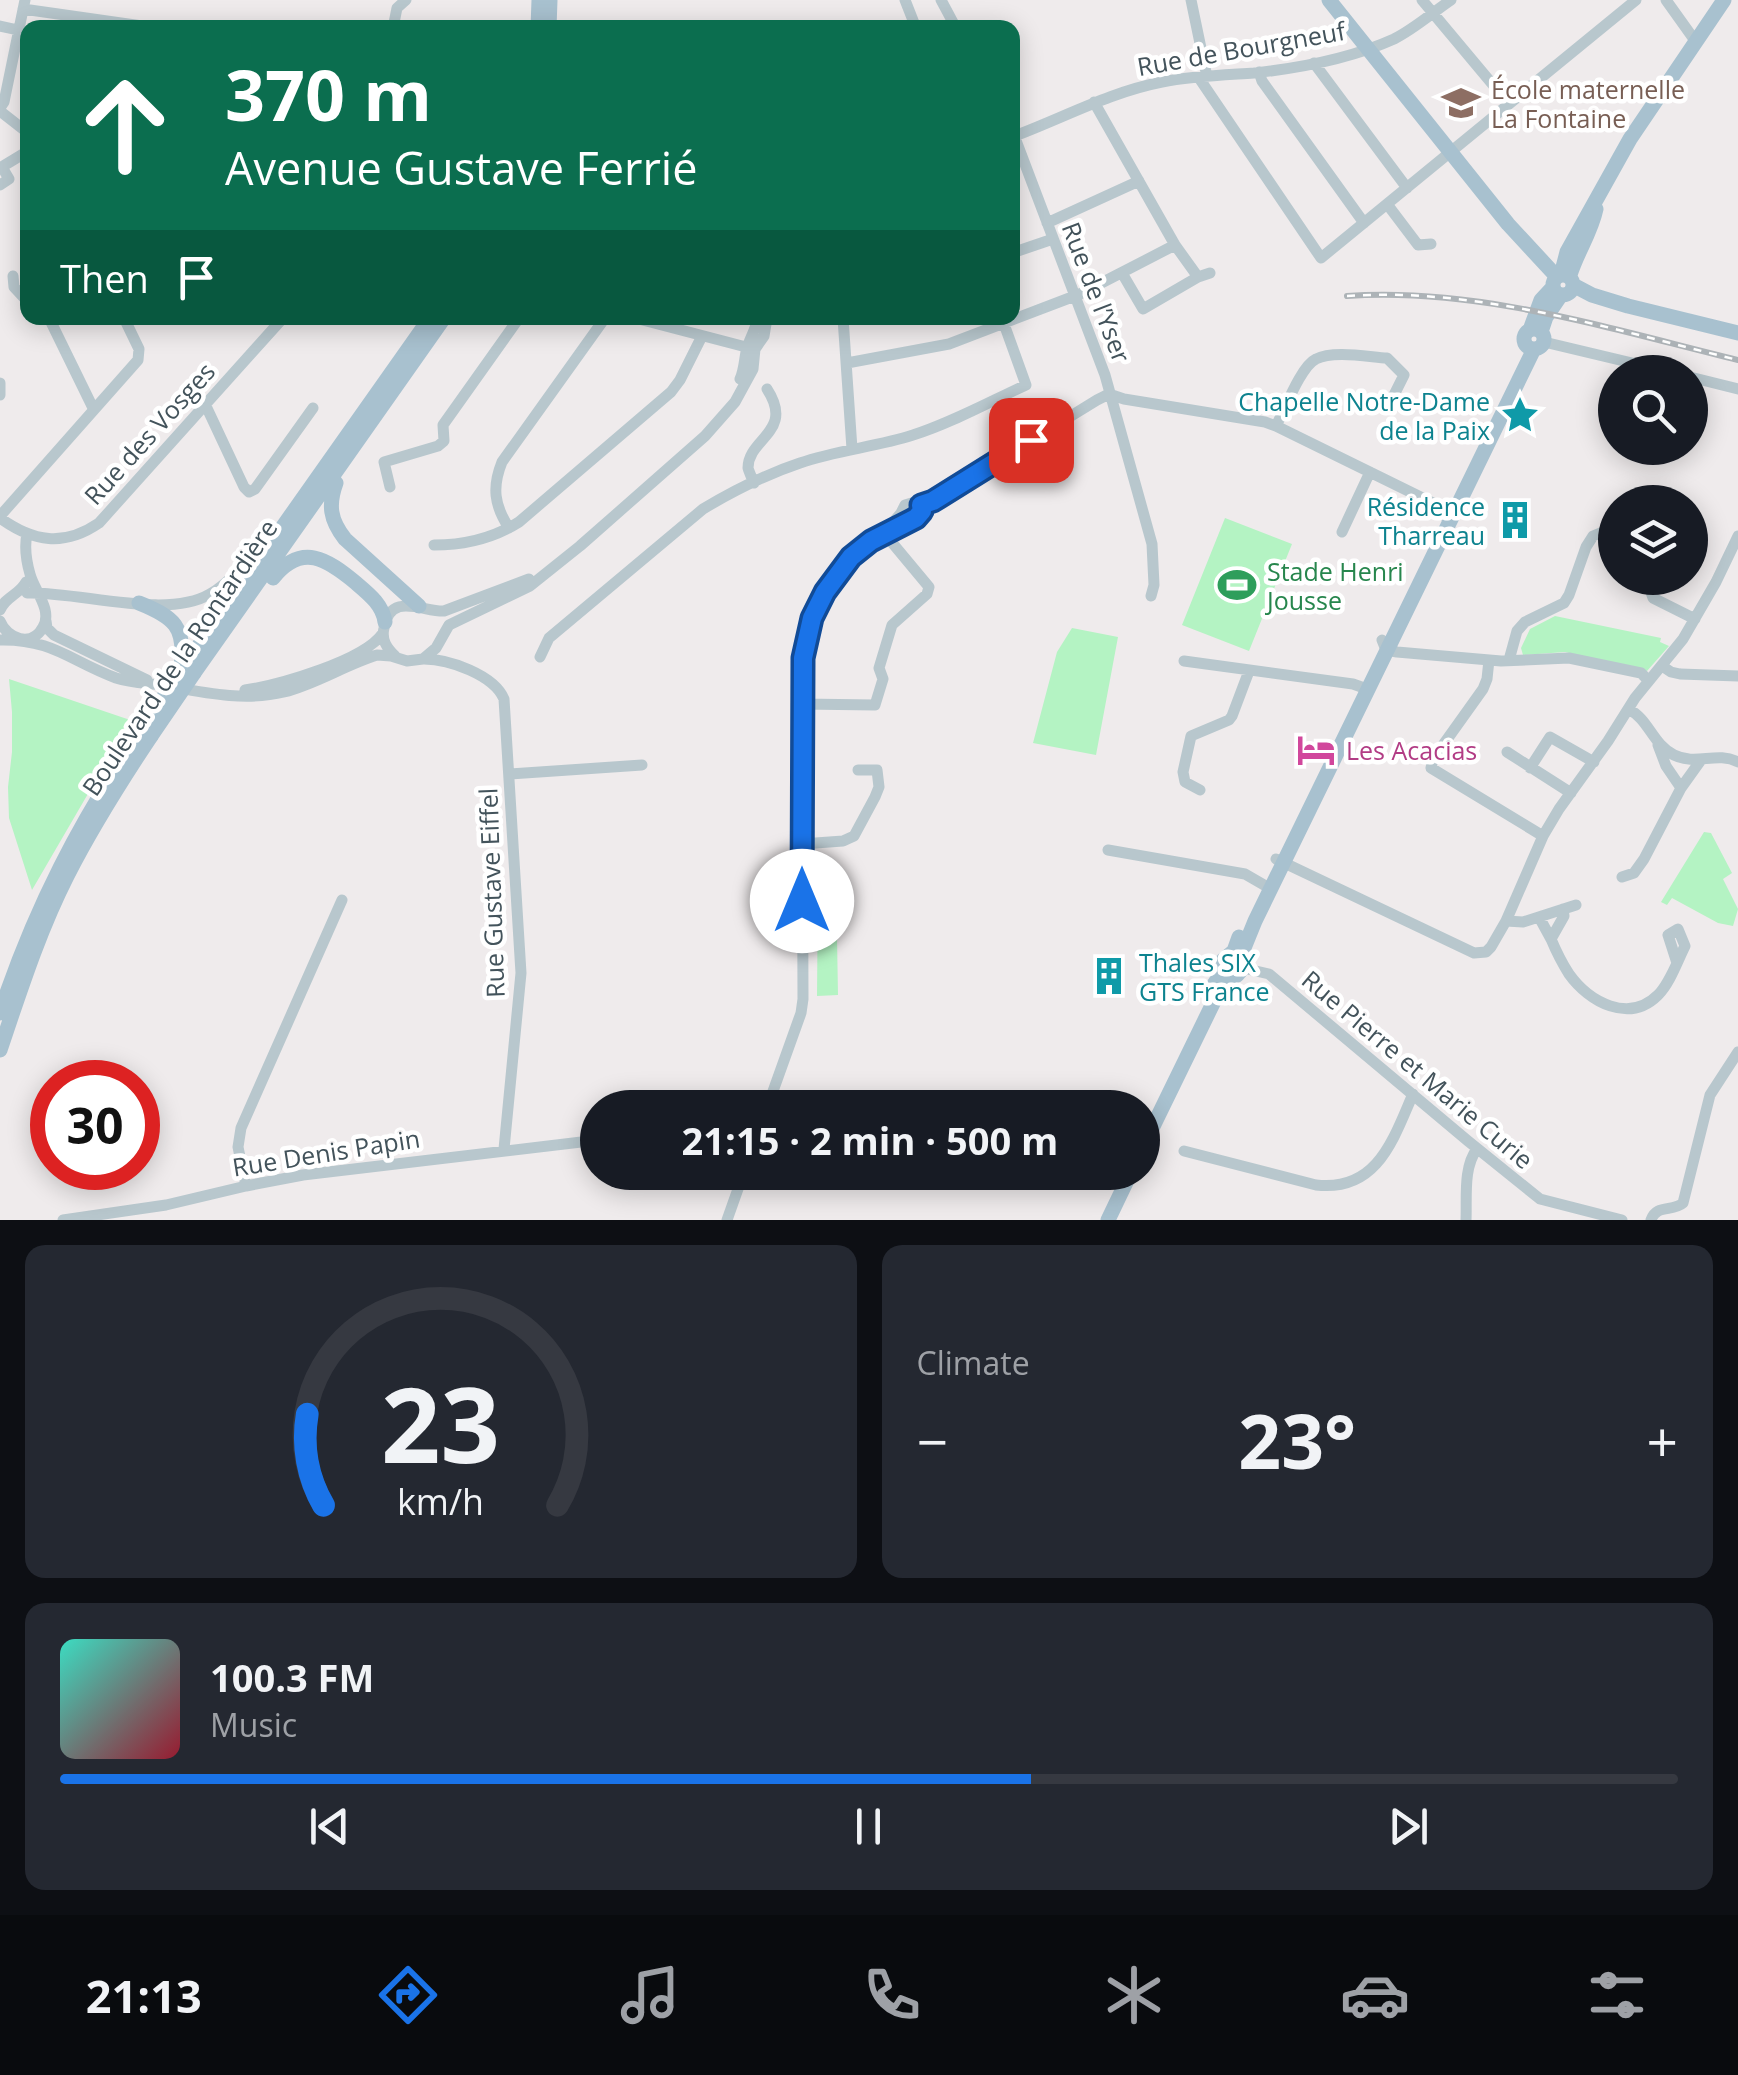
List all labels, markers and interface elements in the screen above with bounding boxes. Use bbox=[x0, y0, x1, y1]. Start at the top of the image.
street label: Rue de Bourgneuf bbox=[1134, 13, 1349, 83]
text: 370 m bbox=[225, 46, 432, 142]
icon: ahead bbox=[60, 60, 190, 190]
place label: École maternelle La Fontaine bbox=[1491, 72, 1685, 135]
school or university icon: École maternelle La Fontaine bbox=[1440, 82, 1482, 124]
text: Avenue Gustave Ferrié bbox=[225, 137, 698, 198]
street label: Rue de l’Yser bbox=[1055, 217, 1139, 367]
icon: arrive bbox=[169, 250, 224, 305]
text: Then bbox=[60, 252, 149, 304]
street label: Rue des Vosges bbox=[76, 355, 222, 511]
map controls bbox=[1598, 355, 1708, 595]
button: search bbox=[1598, 355, 1708, 465]
place label: Chapelle Notre-Dame de la Paix bbox=[1238, 384, 1490, 447]
place icon: Chapelle Notre-Dame de la Paix bbox=[1499, 394, 1541, 436]
pin bbox=[989, 398, 1074, 483]
icon: arrive bbox=[1004, 413, 1059, 468]
button: layers bbox=[1598, 485, 1708, 595]
place label: Résidence Tharreau bbox=[1367, 489, 1485, 552]
building icon: Résidence Tharreau bbox=[1494, 499, 1536, 541]
street label: Boulevard de la Rontardière bbox=[74, 512, 284, 802]
place label: Stade Henri Jousse bbox=[1265, 554, 1404, 617]
sports icon: Stade Henri Jousse bbox=[1216, 564, 1258, 606]
hotel icon: Les Acacias bbox=[1295, 729, 1337, 771]
place label: Les Acacias bbox=[1346, 733, 1477, 767]
street label: Rue Gustave Eiffel bbox=[470, 788, 512, 998]
position arrow bbox=[750, 849, 854, 953]
place label: Thales SIX GTS France bbox=[1139, 945, 1270, 1008]
building icon: Thales SIX GTS France bbox=[1088, 955, 1130, 997]
street label: Rue Pierre et Marie Curie bbox=[1295, 962, 1541, 1176]
speed limit sign: 30 bbox=[30, 1060, 160, 1190]
text: 21:15 · 2 min · 500 m bbox=[682, 1114, 1058, 1166]
street label: Rue Denis Papin bbox=[230, 1120, 422, 1184]
text: Climate bbox=[917, 1341, 1030, 1384]
text: 23 bbox=[381, 1352, 500, 1493]
text: 23° bbox=[1238, 1389, 1356, 1491]
text: − bbox=[917, 1403, 948, 1478]
text: + bbox=[1647, 1403, 1678, 1478]
text: km/h bbox=[397, 1477, 484, 1525]
text: 100.3 FM bbox=[210, 1651, 374, 1703]
text: Music bbox=[210, 1703, 297, 1746]
icon: previous bbox=[302, 1799, 357, 1854]
icon: pause bbox=[841, 1799, 896, 1854]
icon: next bbox=[1381, 1799, 1436, 1854]
icon: directions bbox=[373, 1960, 443, 2030]
icon: music bbox=[615, 1960, 685, 2030]
icon: phone bbox=[857, 1960, 927, 2030]
icon: climate bbox=[1099, 1960, 1169, 2030]
icon: car bbox=[1340, 1960, 1410, 2030]
icon: filters bbox=[1582, 1960, 1652, 2030]
text: 21:13 bbox=[86, 1965, 202, 2026]

